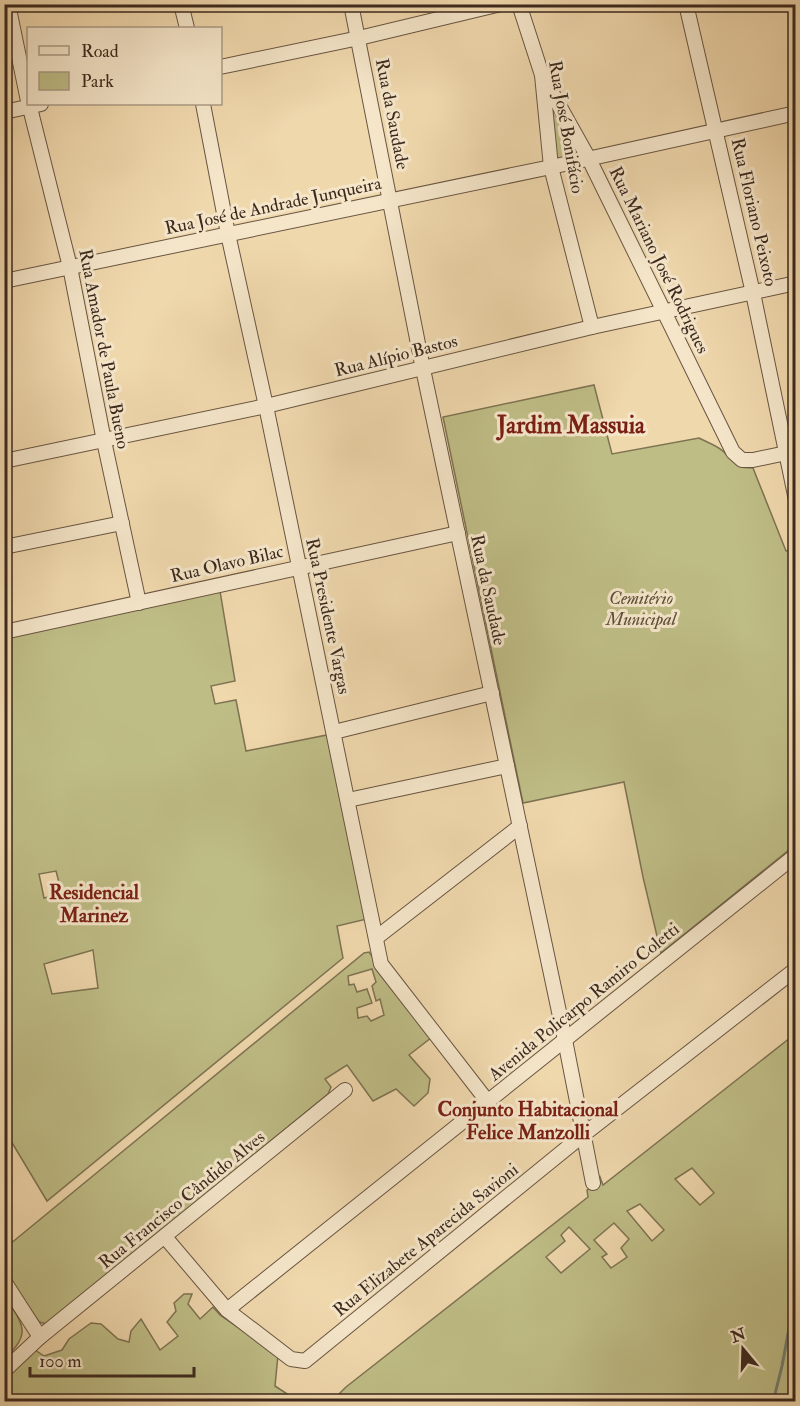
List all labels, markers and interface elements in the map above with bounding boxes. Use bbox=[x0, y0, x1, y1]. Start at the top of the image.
legend bbox=[27, 27, 222, 105]
text: Road bbox=[81, 40, 119, 63]
street label: Rua da Saudade bbox=[370, 57, 414, 172]
street label: Rua José Bonifácio bbox=[543, 59, 589, 196]
text: Park bbox=[81, 70, 114, 93]
street label: Rua Floriano Peixoto bbox=[726, 136, 782, 289]
street label: Rua Mariano José Rodrigues bbox=[604, 163, 714, 357]
street label: Rua José de Andrade Junqueira bbox=[163, 172, 384, 240]
street label: Rua Amador de Paula Bueno bbox=[73, 247, 135, 451]
street label: Rua Alípio Bastos bbox=[332, 330, 460, 382]
district label: Jardim Massuia bbox=[496, 410, 646, 441]
street label: Rua da Saudade bbox=[465, 533, 511, 648]
street label: Rua Presidente Vargas bbox=[300, 536, 356, 696]
street label: Rua Olavo Bilac bbox=[168, 540, 286, 588]
park label: Cemitério Municipal bbox=[605, 587, 678, 631]
district label: Residencial Marinez bbox=[49, 880, 140, 928]
street label: Avenida Policarpo Ramiro Coletti bbox=[483, 918, 684, 1087]
district label: Conjunto Habitacional Felice Manzolli bbox=[438, 1097, 619, 1145]
street label: Rua Francisco Cândido Alves bbox=[94, 1126, 270, 1274]
street label: Rua Elizabete Aparecida Savioni bbox=[329, 1158, 523, 1322]
north arrow bbox=[713, 1319, 773, 1379]
text: N bbox=[727, 1324, 749, 1348]
scale bar bbox=[30, 1340, 194, 1378]
text: 100 m bbox=[39, 1350, 82, 1373]

